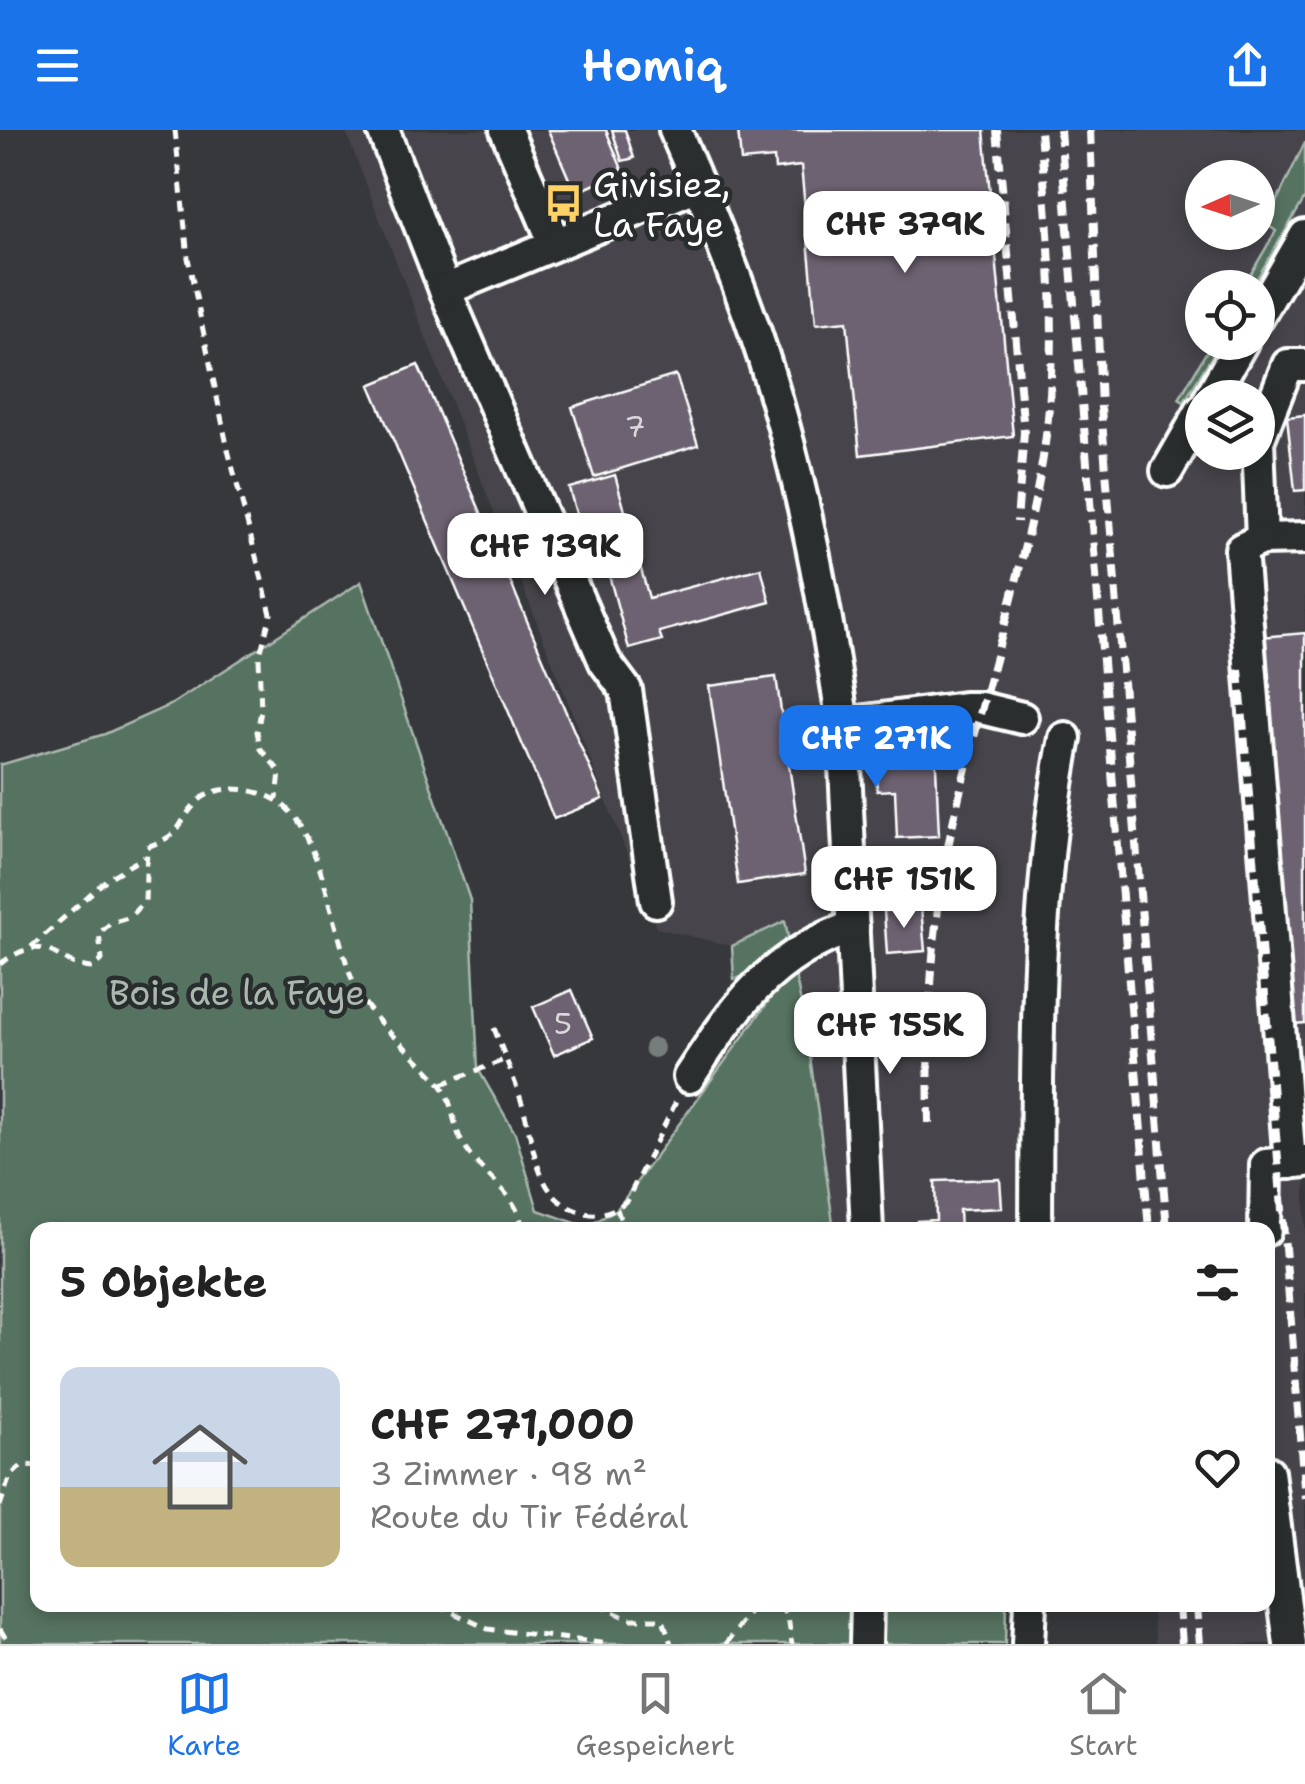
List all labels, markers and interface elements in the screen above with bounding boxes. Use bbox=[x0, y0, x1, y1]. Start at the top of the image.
text: Homiq bbox=[582, 35, 723, 95]
icon: menu bbox=[30, 38, 85, 93]
icon: share bbox=[1220, 38, 1275, 93]
north arrow bbox=[1185, 160, 1275, 250]
map controls bbox=[1185, 160, 1275, 470]
place label: Givisiez, La Faye bbox=[593, 161, 731, 248]
bus stop icon: Givisiez, La Faye bbox=[542, 183, 584, 225]
pin: CHF 379K bbox=[802, 191, 1008, 276]
text: CHF 379K bbox=[825, 202, 985, 245]
button: locate bbox=[1185, 270, 1275, 360]
button: layers bbox=[1185, 380, 1275, 470]
house number: 7 bbox=[625, 406, 646, 447]
pin: CHF 139K bbox=[442, 513, 648, 598]
text: CHF 139K bbox=[469, 524, 621, 567]
pin: CHF 271K bbox=[773, 705, 979, 790]
text: CHF 271K bbox=[801, 716, 951, 759]
pin: CHF 151K bbox=[801, 846, 1007, 931]
text: CHF 151K bbox=[833, 857, 975, 900]
park label: Bois de la Faye bbox=[109, 969, 365, 1016]
pin: CHF 155K bbox=[787, 992, 993, 1077]
house number: 5 bbox=[554, 1003, 572, 1044]
text: CHF 155K bbox=[816, 1003, 964, 1046]
text: 5 Objekte bbox=[60, 1254, 267, 1310]
icon: filters bbox=[1190, 1255, 1245, 1310]
text: CHF 271,000 bbox=[370, 1396, 635, 1452]
icon: home bbox=[140, 1407, 260, 1527]
icon: heart bbox=[1190, 1440, 1245, 1495]
text: 3 Zimmer · 98 m² bbox=[370, 1452, 647, 1495]
text: Route du Tir Fédéral bbox=[370, 1495, 688, 1538]
tab: Karte bbox=[167, 1666, 241, 1764]
tab: Gespeichert bbox=[576, 1666, 735, 1764]
tab: Start bbox=[1069, 1666, 1138, 1764]

